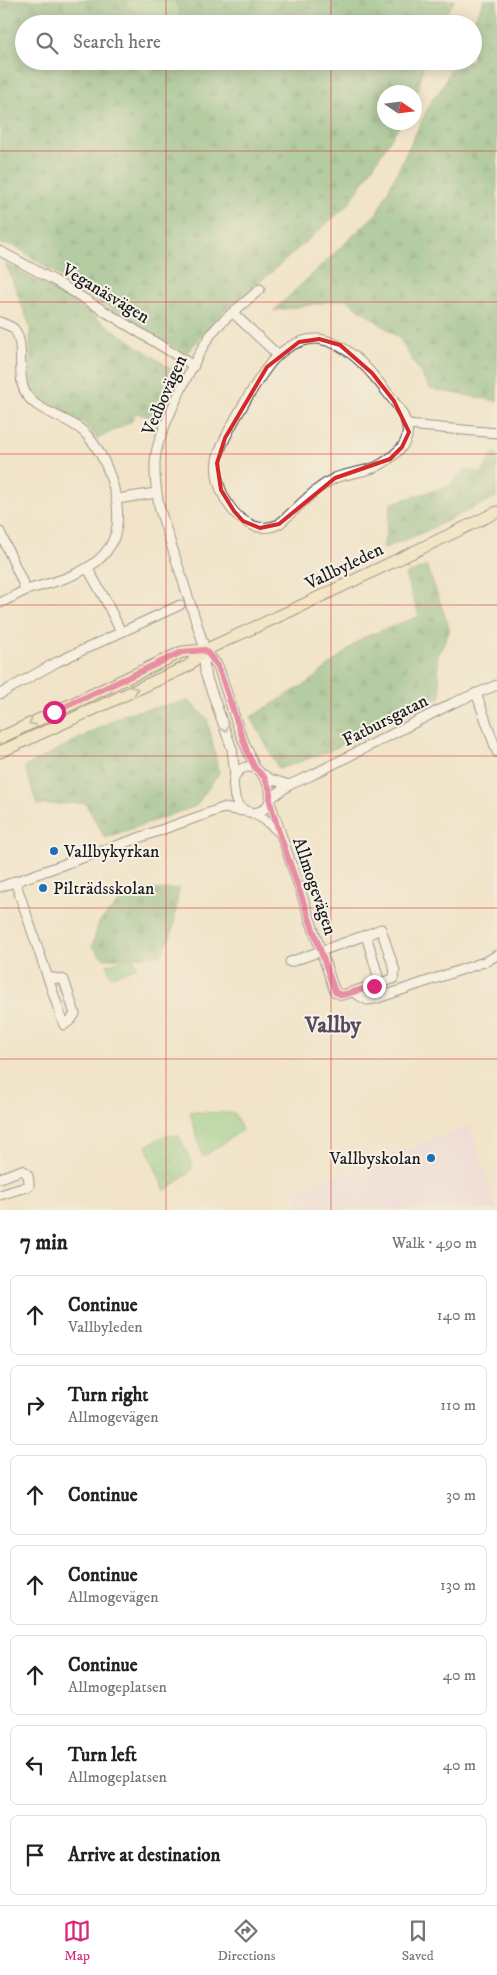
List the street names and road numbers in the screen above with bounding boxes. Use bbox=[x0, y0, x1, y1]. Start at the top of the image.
street label: Veganäsvägen bbox=[57, 259, 154, 329]
street label: Vedbovägen bbox=[137, 351, 193, 440]
street label: Vallbyleden bbox=[301, 538, 388, 596]
street label: Fatbursgatan bbox=[339, 690, 432, 752]
street label: Allmogevägen bbox=[287, 835, 341, 939]

